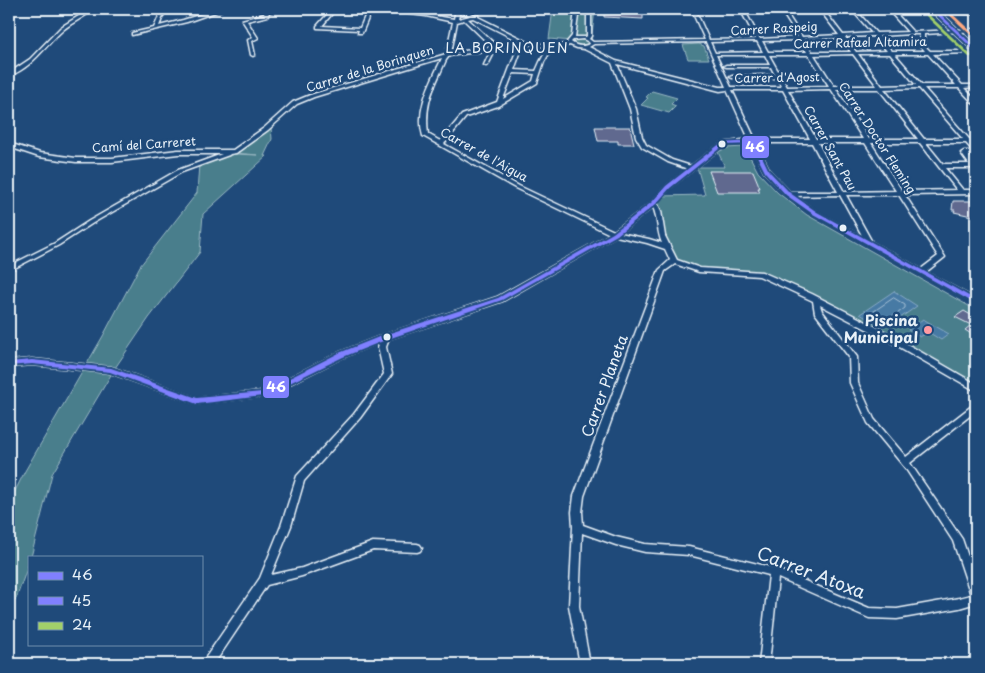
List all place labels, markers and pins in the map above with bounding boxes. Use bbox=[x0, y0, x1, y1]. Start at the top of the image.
unlabelled marker bbox=[717, 139, 727, 149]
unlabelled marker bbox=[838, 223, 848, 233]
place label: Piscina Municipal bbox=[844, 308, 919, 348]
marker: Piscina Municipal bbox=[922, 324, 934, 336]
unlabelled marker bbox=[382, 332, 392, 342]

